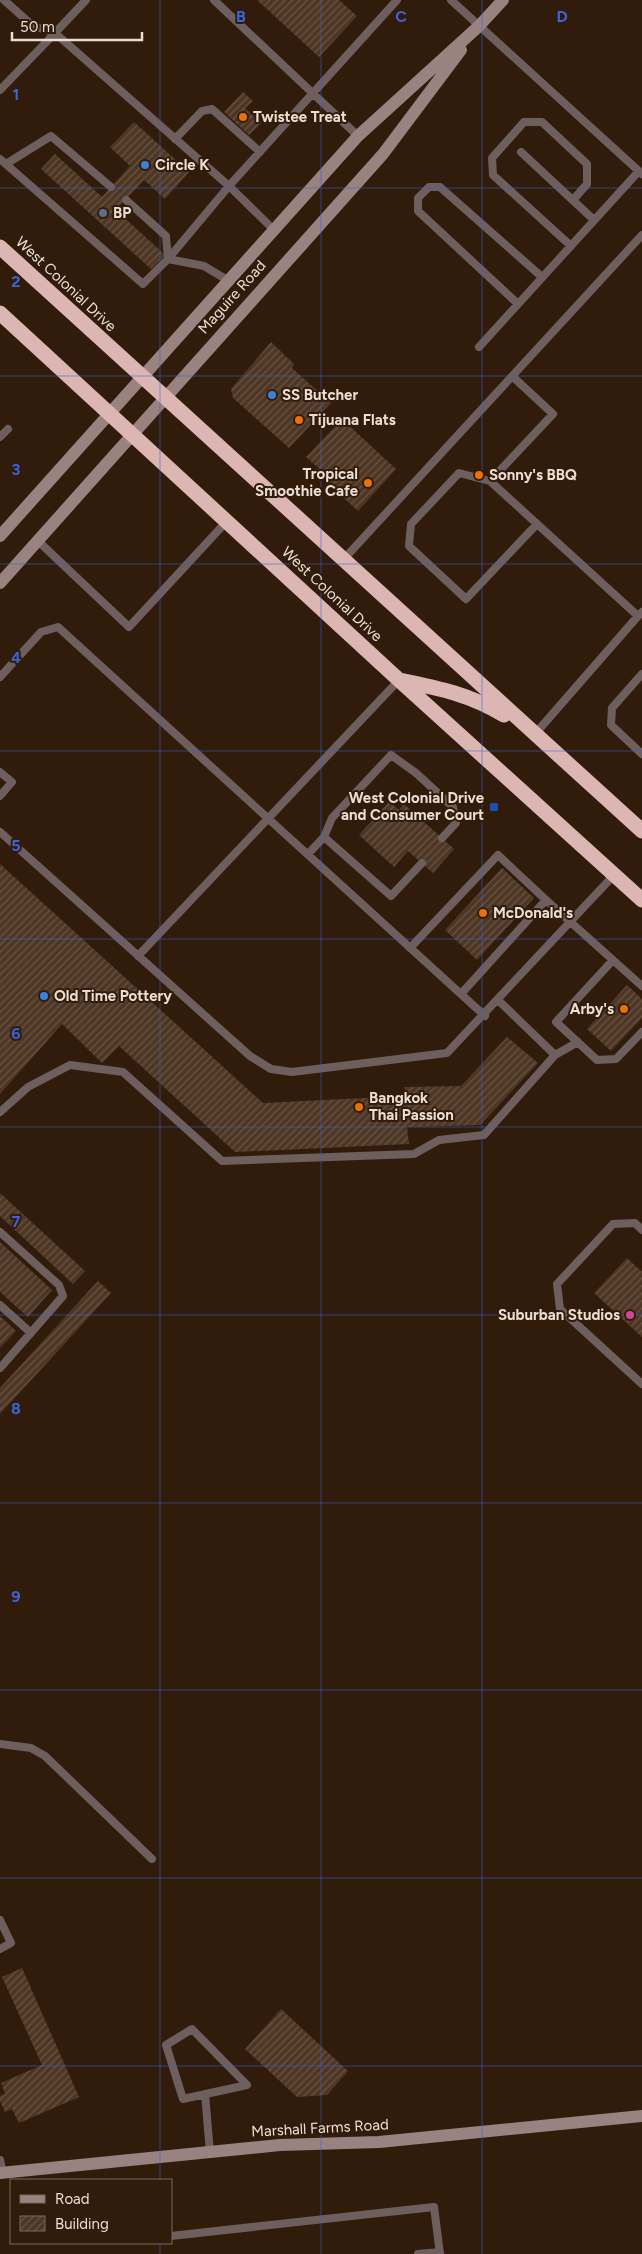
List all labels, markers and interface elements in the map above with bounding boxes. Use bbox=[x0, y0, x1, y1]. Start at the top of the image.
text: B bbox=[236, 7, 246, 26]
text: C bbox=[395, 7, 407, 26]
text: D bbox=[556, 7, 568, 26]
scale bar bbox=[12, 10, 142, 42]
text: 50 m bbox=[20, 18, 55, 36]
text: 1 bbox=[13, 85, 19, 104]
place label: Twistee Treat bbox=[253, 108, 347, 126]
marker: Twistee Treat bbox=[237, 111, 249, 123]
place label: Circle K bbox=[155, 156, 209, 174]
marker: Circle K bbox=[139, 159, 151, 171]
place label: BP bbox=[113, 204, 131, 222]
marker: BP bbox=[97, 207, 109, 219]
street label: West Colonial Drive bbox=[12, 233, 120, 335]
street label: Maguire Road bbox=[194, 257, 270, 337]
text: 2 bbox=[11, 272, 21, 291]
place label: SS Butcher bbox=[282, 386, 358, 404]
marker: SS Butcher bbox=[266, 389, 278, 401]
place label: Tijuana Flats bbox=[309, 411, 396, 429]
marker: Tijuana Flats bbox=[293, 414, 305, 426]
text: 3 bbox=[12, 460, 21, 479]
place label: Tropical Smoothie Cafe bbox=[255, 465, 359, 500]
place label: Sonny's BBQ bbox=[489, 466, 577, 484]
marker: Sonny's BBQ bbox=[473, 469, 485, 481]
marker: Tropical Smoothie Cafe bbox=[362, 477, 374, 489]
street label: West Colonial Drive bbox=[278, 543, 386, 645]
text: 4 bbox=[11, 648, 21, 667]
place label: West Colonial Drive and Consumer Court bbox=[341, 789, 485, 824]
marker: West Colonial Drive and Consumer Court bbox=[488, 801, 500, 813]
text: 5 bbox=[11, 836, 21, 855]
place label: McDonald's bbox=[493, 904, 573, 922]
marker: McDonald's bbox=[477, 907, 489, 919]
place label: Old Time Pottery bbox=[54, 987, 172, 1005]
marker: Old Time Pottery bbox=[38, 990, 50, 1002]
place label: Arby's bbox=[570, 1000, 614, 1018]
marker: Arby's bbox=[618, 1003, 630, 1015]
text: 6 bbox=[11, 1024, 21, 1043]
place label: Bangkok Thai Passion bbox=[369, 1089, 454, 1124]
marker: Bangkok Thai Passion bbox=[353, 1101, 365, 1113]
text: 7 bbox=[12, 1212, 21, 1231]
place label: Suburban Studios bbox=[498, 1306, 620, 1324]
marker: Suburban Studios bbox=[624, 1309, 636, 1321]
text: 8 bbox=[11, 1399, 21, 1418]
text: 9 bbox=[11, 1587, 21, 1606]
street label: Marshall Farms Road bbox=[251, 2115, 389, 2141]
legend bbox=[10, 2179, 172, 2244]
text: Road bbox=[55, 2190, 90, 2208]
text: Building bbox=[55, 2215, 109, 2233]

